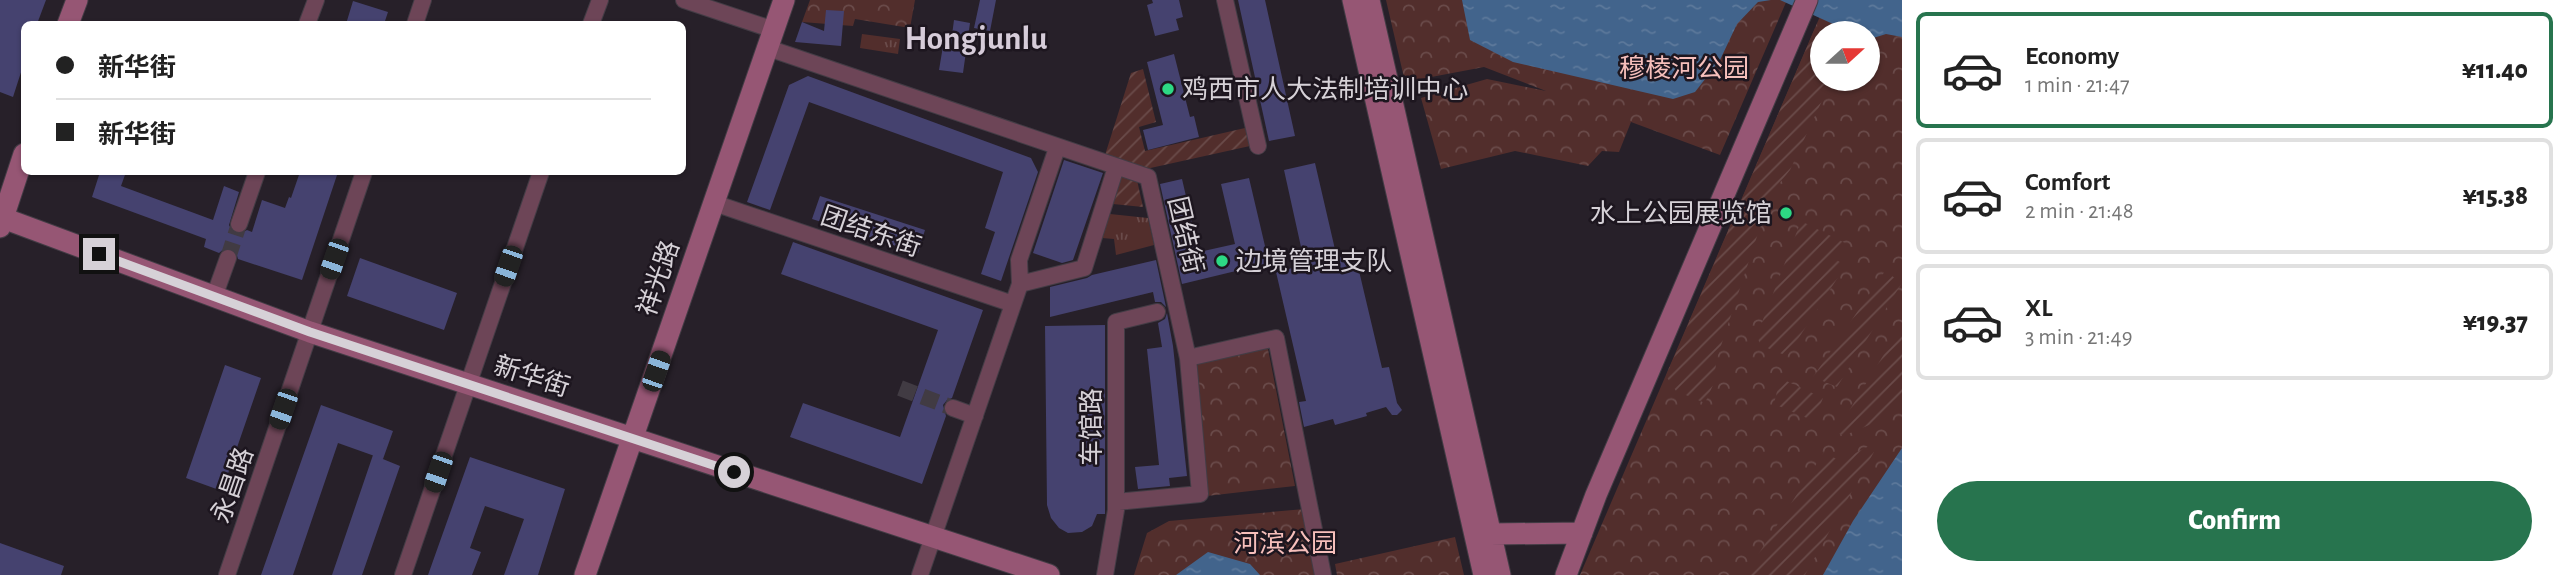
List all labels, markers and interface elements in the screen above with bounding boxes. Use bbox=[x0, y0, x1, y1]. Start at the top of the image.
north arrow bbox=[1810, 21, 1880, 91]
map controls bbox=[1810, 21, 1880, 91]
district label: Hongjunlu bbox=[905, 23, 1047, 56]
icon: car bbox=[1941, 39, 2004, 102]
text: Economy bbox=[2025, 43, 2119, 69]
park label: 穆棱河公园 bbox=[1619, 54, 1749, 82]
text: 新华街 bbox=[98, 55, 176, 81]
text: ¥11.40 bbox=[2462, 57, 2528, 83]
text: 1 min · 21:47 bbox=[2025, 74, 2130, 97]
place label: 鸡西市人大法制培训中心 bbox=[1182, 75, 1468, 103]
marker: 鸡西市人大法制培训中心 bbox=[1160, 81, 1176, 97]
text: 新华街 bbox=[98, 122, 176, 148]
icon: car bbox=[1941, 165, 2004, 228]
text: Comfort bbox=[2025, 169, 2110, 195]
text: ¥15.38 bbox=[2462, 183, 2528, 209]
street label: 团结街 bbox=[1164, 194, 1207, 276]
place label: 水上公园展览馆 bbox=[1590, 200, 1772, 227]
text: 2 min · 21:48 bbox=[2025, 200, 2134, 223]
street label: 团结东街 bbox=[817, 202, 924, 261]
marker: 水上公园展览馆 bbox=[1778, 205, 1794, 221]
car bbox=[318, 236, 351, 282]
street label: 祥光路 bbox=[633, 237, 684, 319]
route end bbox=[83, 238, 115, 270]
car bbox=[492, 243, 525, 289]
place label: 边境管理支队 bbox=[1236, 247, 1392, 275]
marker: 边境管理支队 bbox=[1214, 253, 1230, 269]
icon: car bbox=[1941, 291, 2004, 354]
text: XL bbox=[2025, 295, 2052, 321]
text: ¥19.37 bbox=[2463, 309, 2528, 335]
text: 3 min · 21:49 bbox=[2025, 326, 2132, 349]
car bbox=[640, 348, 673, 394]
street label: 新华街 bbox=[491, 352, 573, 401]
car bbox=[267, 386, 300, 432]
street label: 车馆路 bbox=[1078, 388, 1105, 466]
street label: 永昌路 bbox=[207, 444, 258, 526]
car bbox=[422, 449, 455, 495]
route start bbox=[718, 456, 750, 488]
button: Confirm bbox=[1937, 481, 2532, 561]
park label: 河滨公园 bbox=[1233, 530, 1337, 557]

